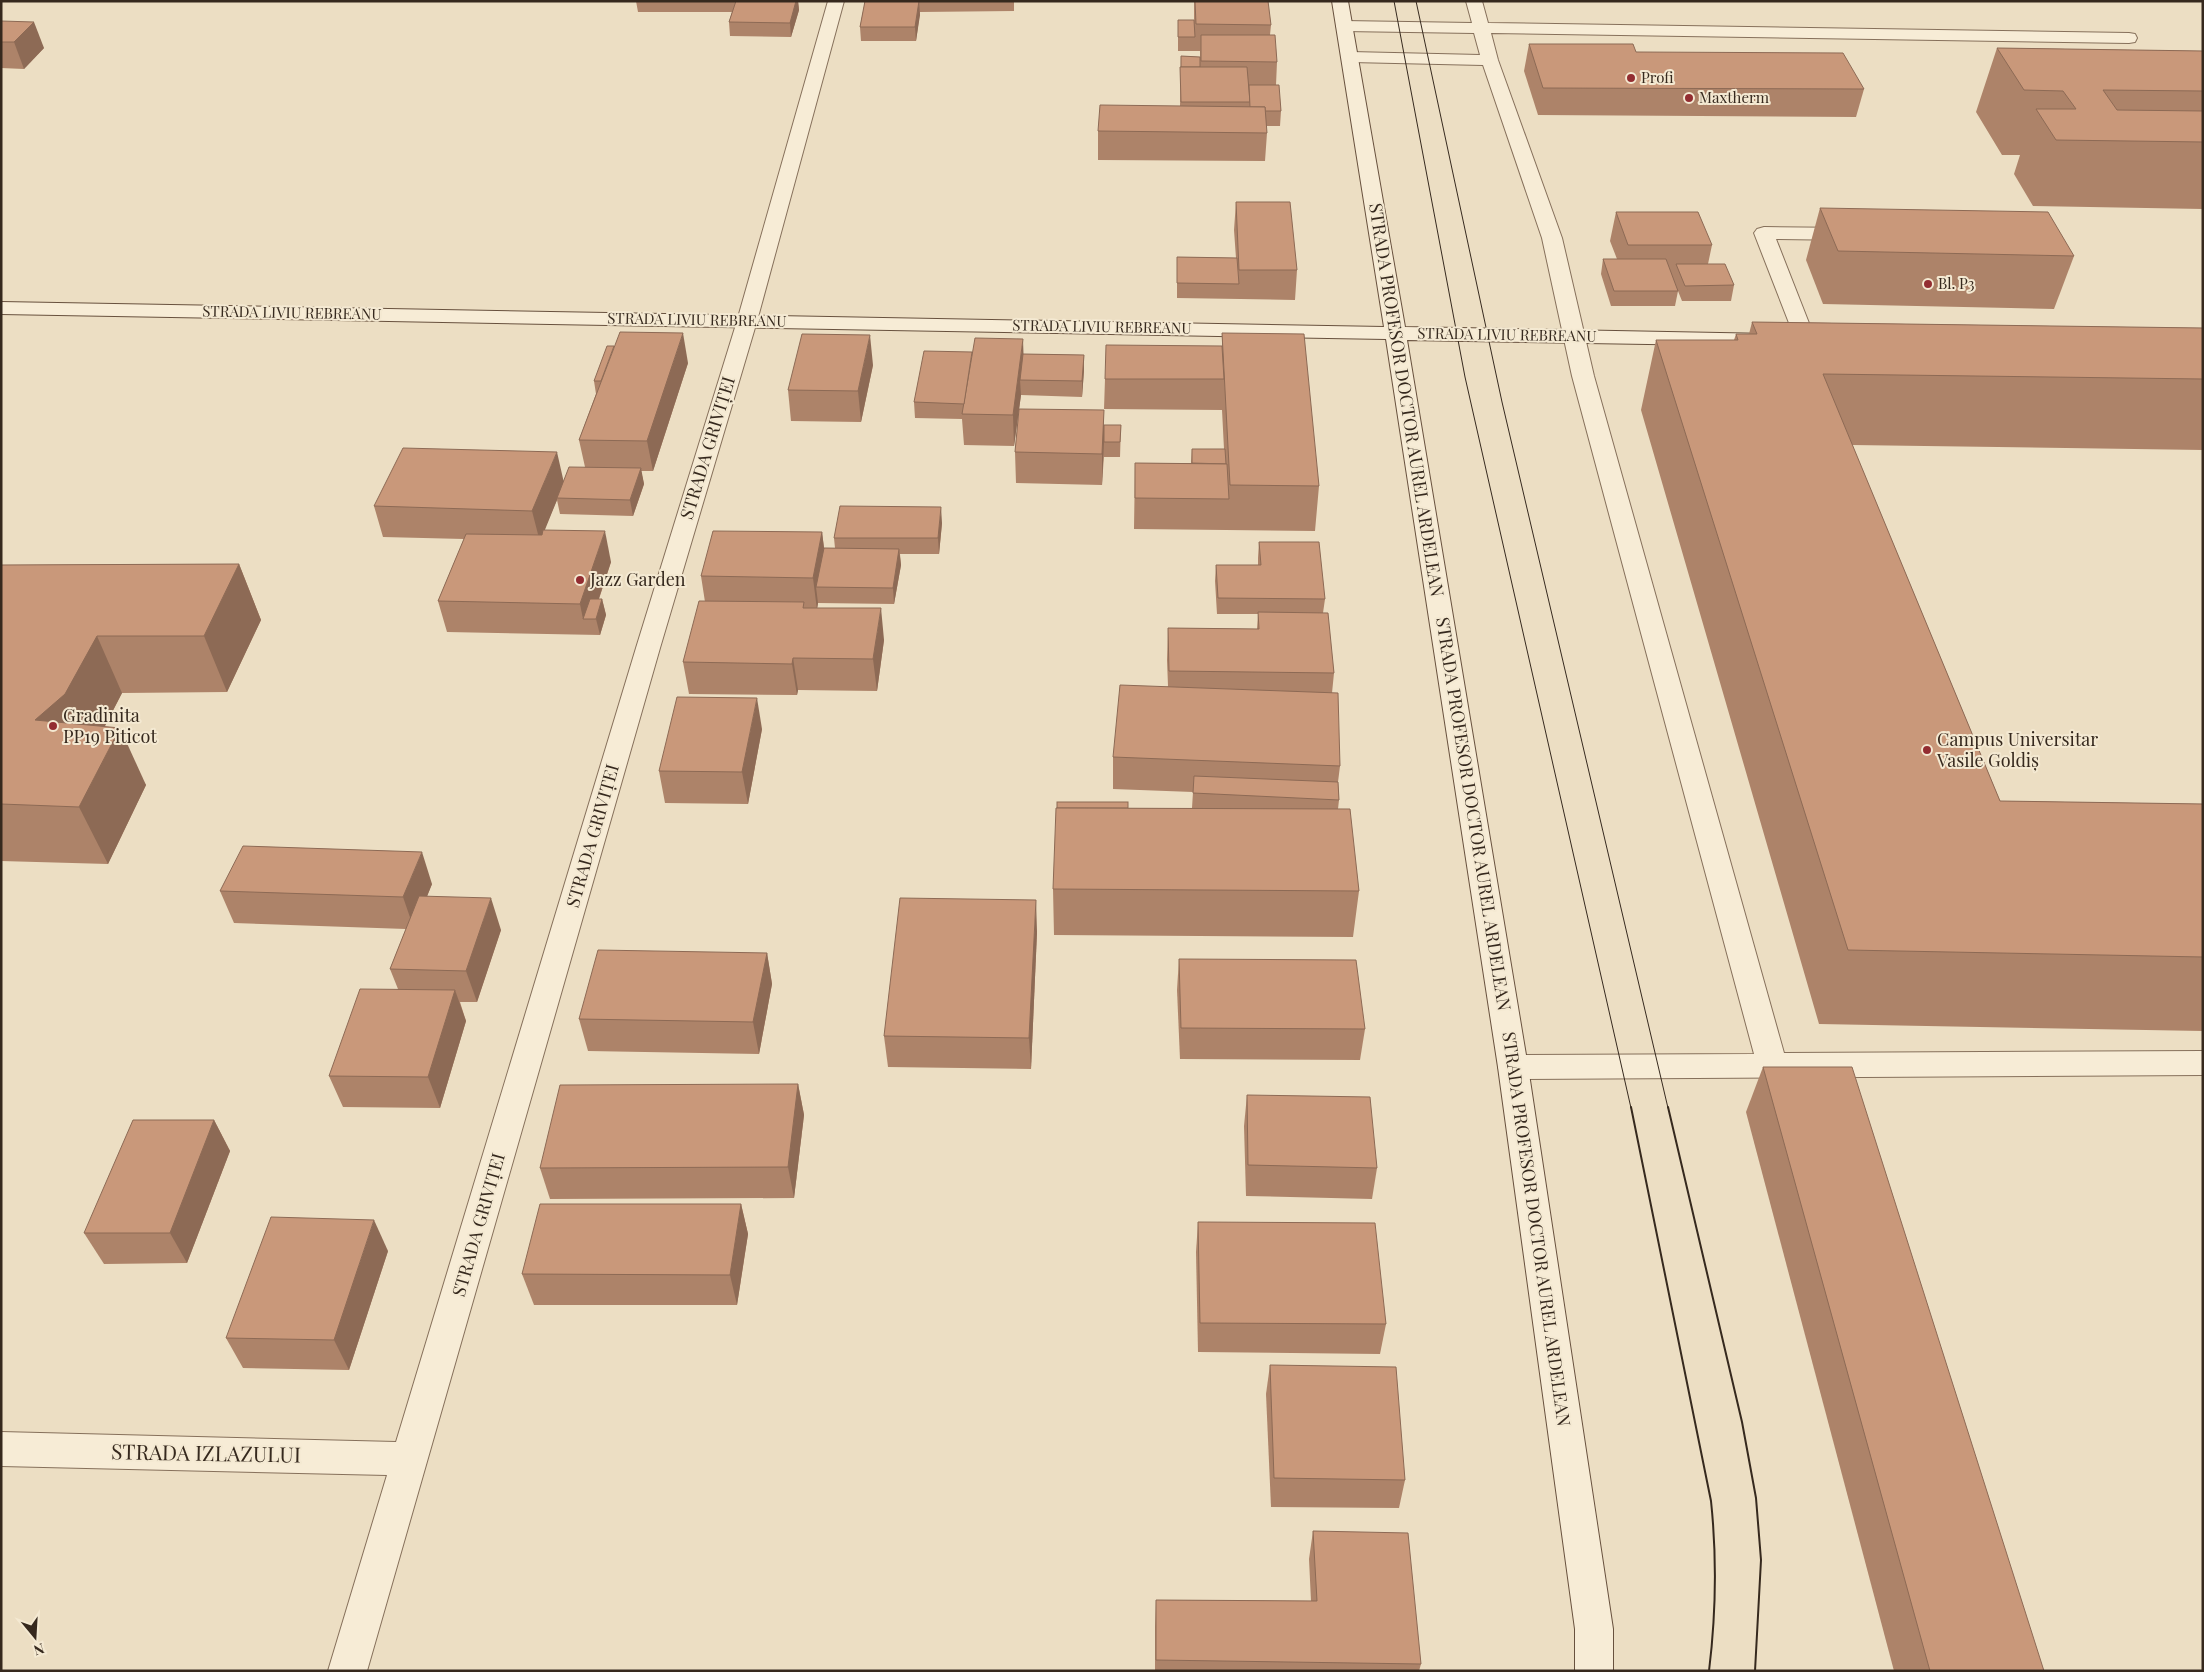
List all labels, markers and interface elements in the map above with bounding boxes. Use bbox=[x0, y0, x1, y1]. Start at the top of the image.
place label: Profi bbox=[1641, 67, 1674, 87]
marker: Profi bbox=[1625, 72, 1637, 84]
place label: Maxtherm bbox=[1699, 87, 1770, 107]
marker: Maxtherm bbox=[1683, 92, 1695, 104]
street label: STRADA PROFESOR DOCTOR AUREL ARDELEAN bbox=[1364, 201, 1450, 599]
place label: Bl. P3 bbox=[1938, 273, 1975, 293]
marker: Bl. P3 bbox=[1922, 278, 1934, 290]
street label: STRADA LIVIU REBREANU bbox=[202, 300, 382, 324]
street label: STRADA LIVIU REBREANU bbox=[607, 307, 787, 331]
street label: STRADA LIVIU REBREANU bbox=[1012, 314, 1192, 338]
street label: STRADA LIVIU REBREANU bbox=[1417, 322, 1597, 346]
street label: STRADA GRIVIȚEI bbox=[674, 373, 740, 522]
place label: Jazz Garden bbox=[589, 567, 686, 591]
marker: Jazz Garden bbox=[574, 574, 586, 586]
street label: STRADA PROFESOR DOCTOR AUREL ARDELEAN bbox=[1431, 615, 1517, 1013]
place label: Gradinita PP19 Piticot bbox=[63, 703, 157, 748]
marker: Gradinita PP19 Piticot bbox=[47, 720, 59, 732]
place label: Campus Universitar Vasile Goldiș bbox=[1936, 727, 2098, 772]
marker: Campus Universitar Vasile Goldiș bbox=[1921, 744, 1933, 756]
street label: STRADA GRIVIȚEI bbox=[560, 761, 624, 910]
street label: STRADA PROFESOR DOCTOR AUREL ARDELEAN bbox=[1497, 1030, 1577, 1428]
street label: STRADA GRIVIȚEI bbox=[446, 1150, 510, 1299]
street label: STRADA IZLAZULUI bbox=[111, 1436, 301, 1468]
north arrow bbox=[10, 1612, 60, 1662]
text: N bbox=[31, 1639, 47, 1660]

